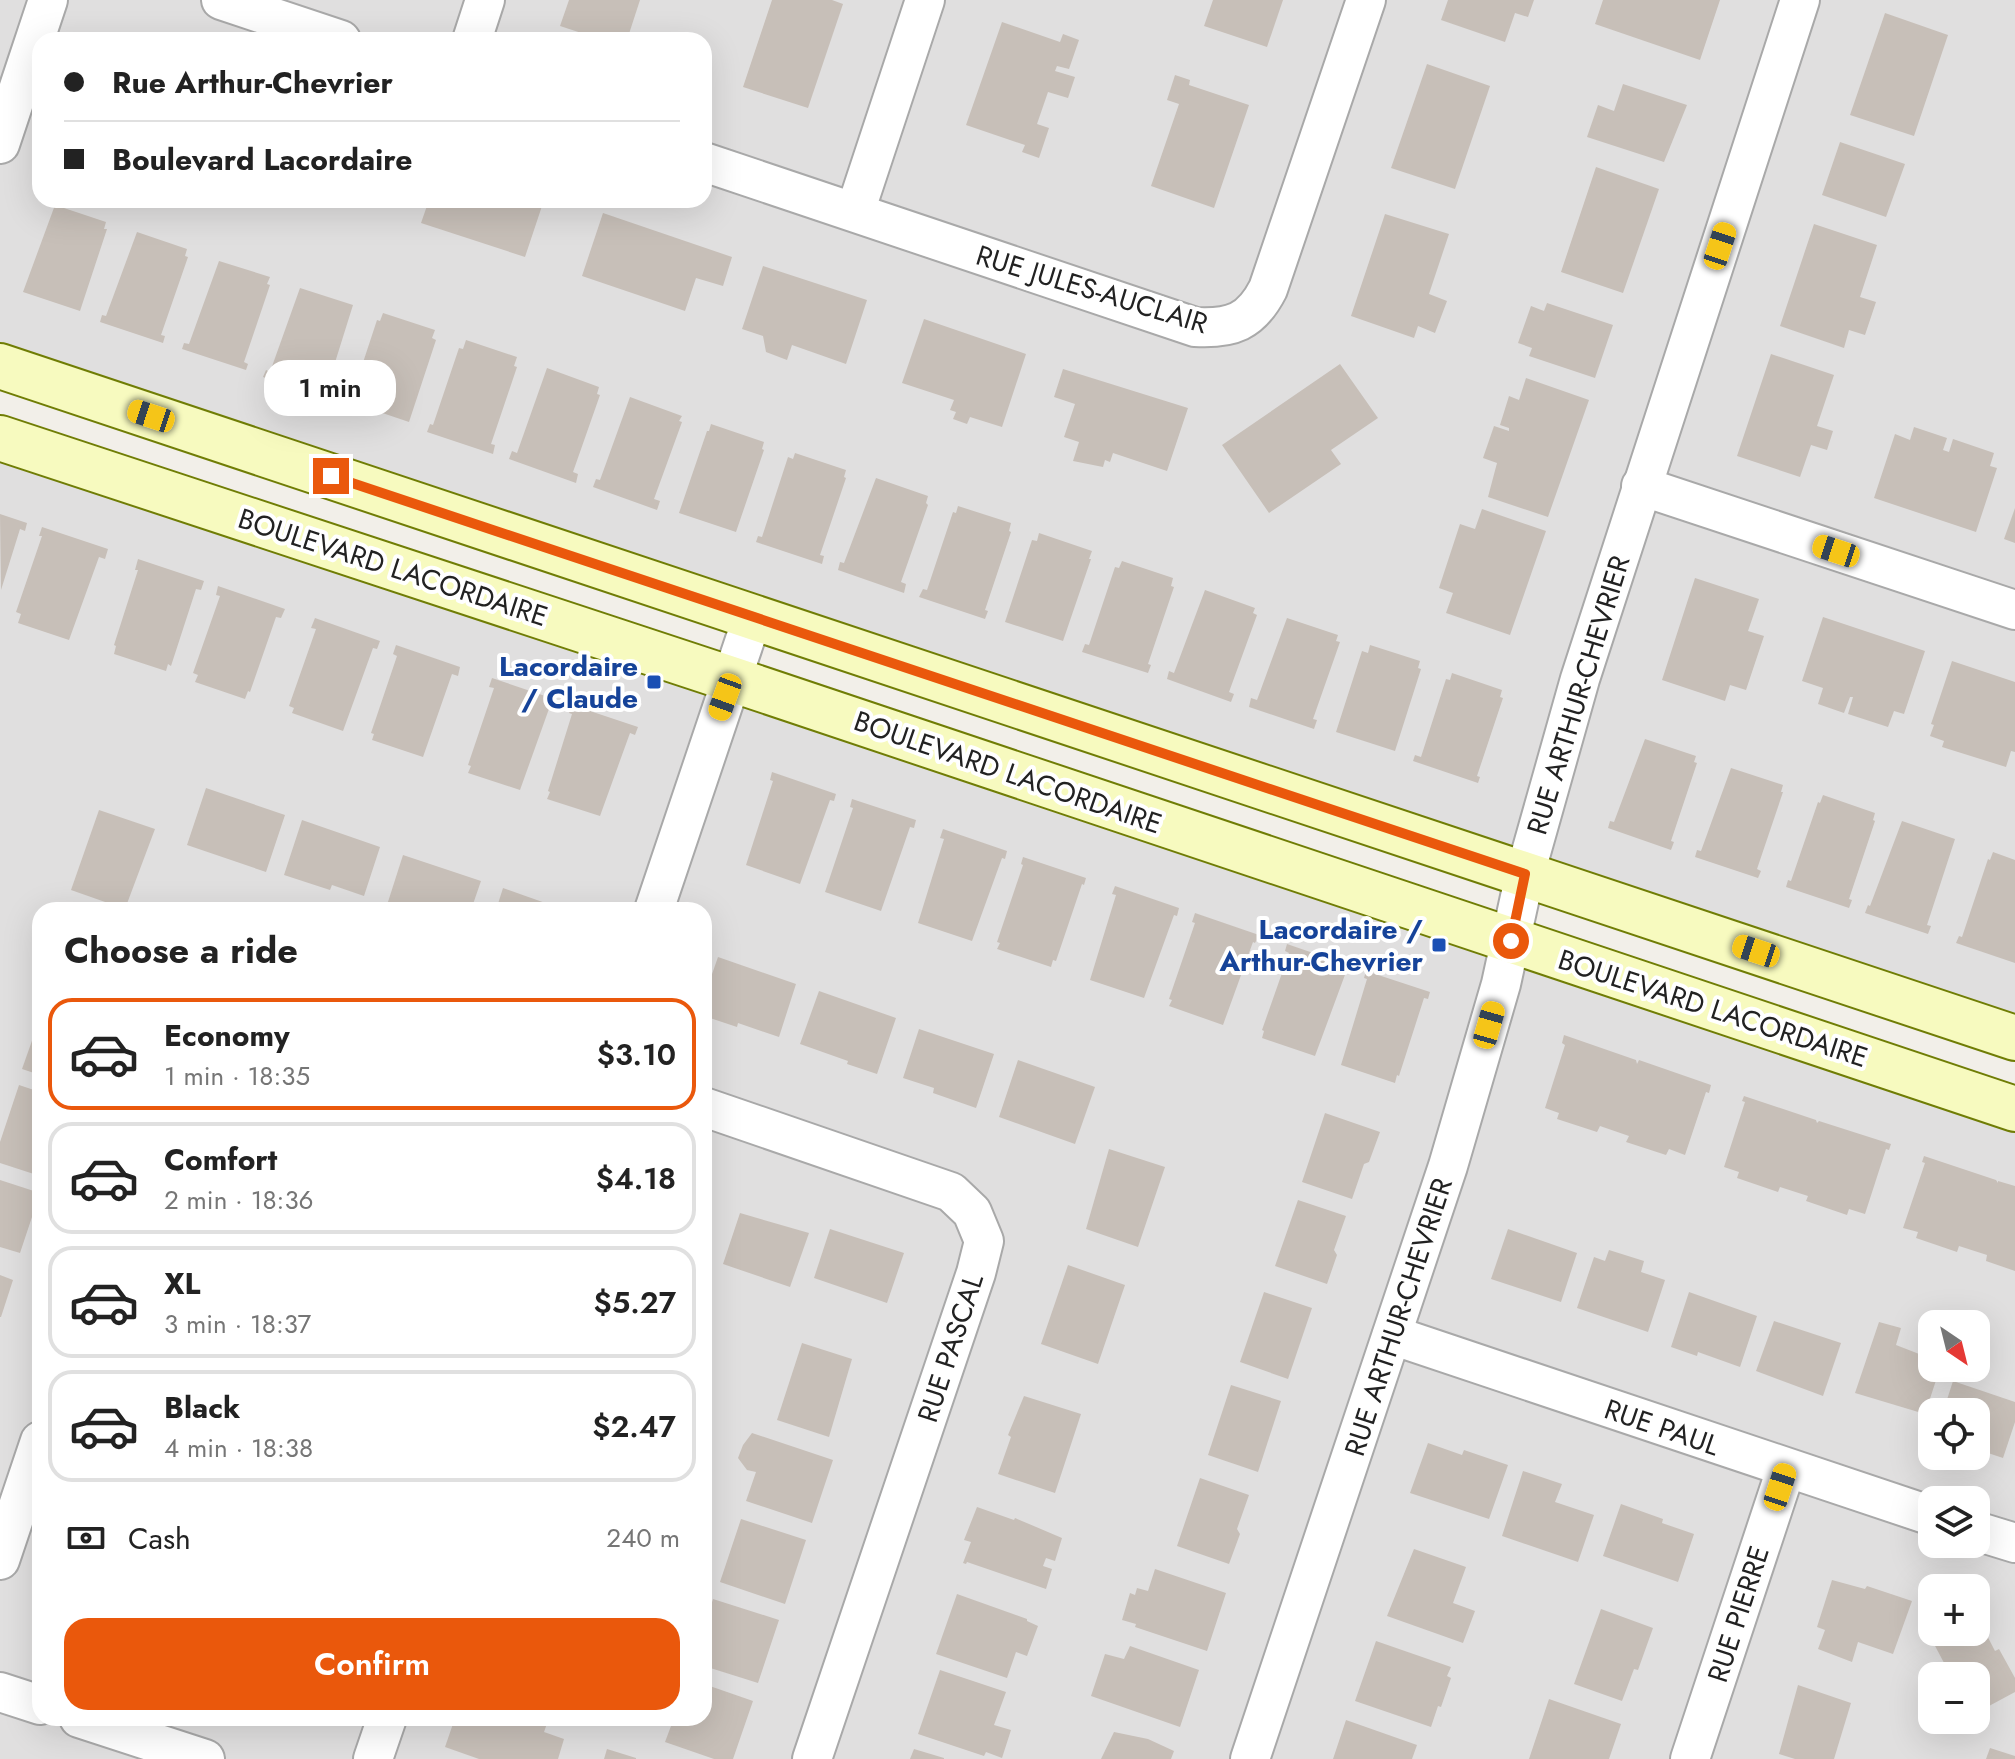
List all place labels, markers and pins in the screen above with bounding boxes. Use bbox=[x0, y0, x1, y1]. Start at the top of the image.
place label: Lacordaire / Claude bbox=[499, 646, 638, 719]
marker: Lacordaire / Claude bbox=[645, 673, 663, 691]
place label: Lacordaire / Arthur-Chevrier bbox=[1219, 909, 1423, 982]
marker: Lacordaire / Arthur-Chevrier bbox=[1430, 936, 1448, 954]

